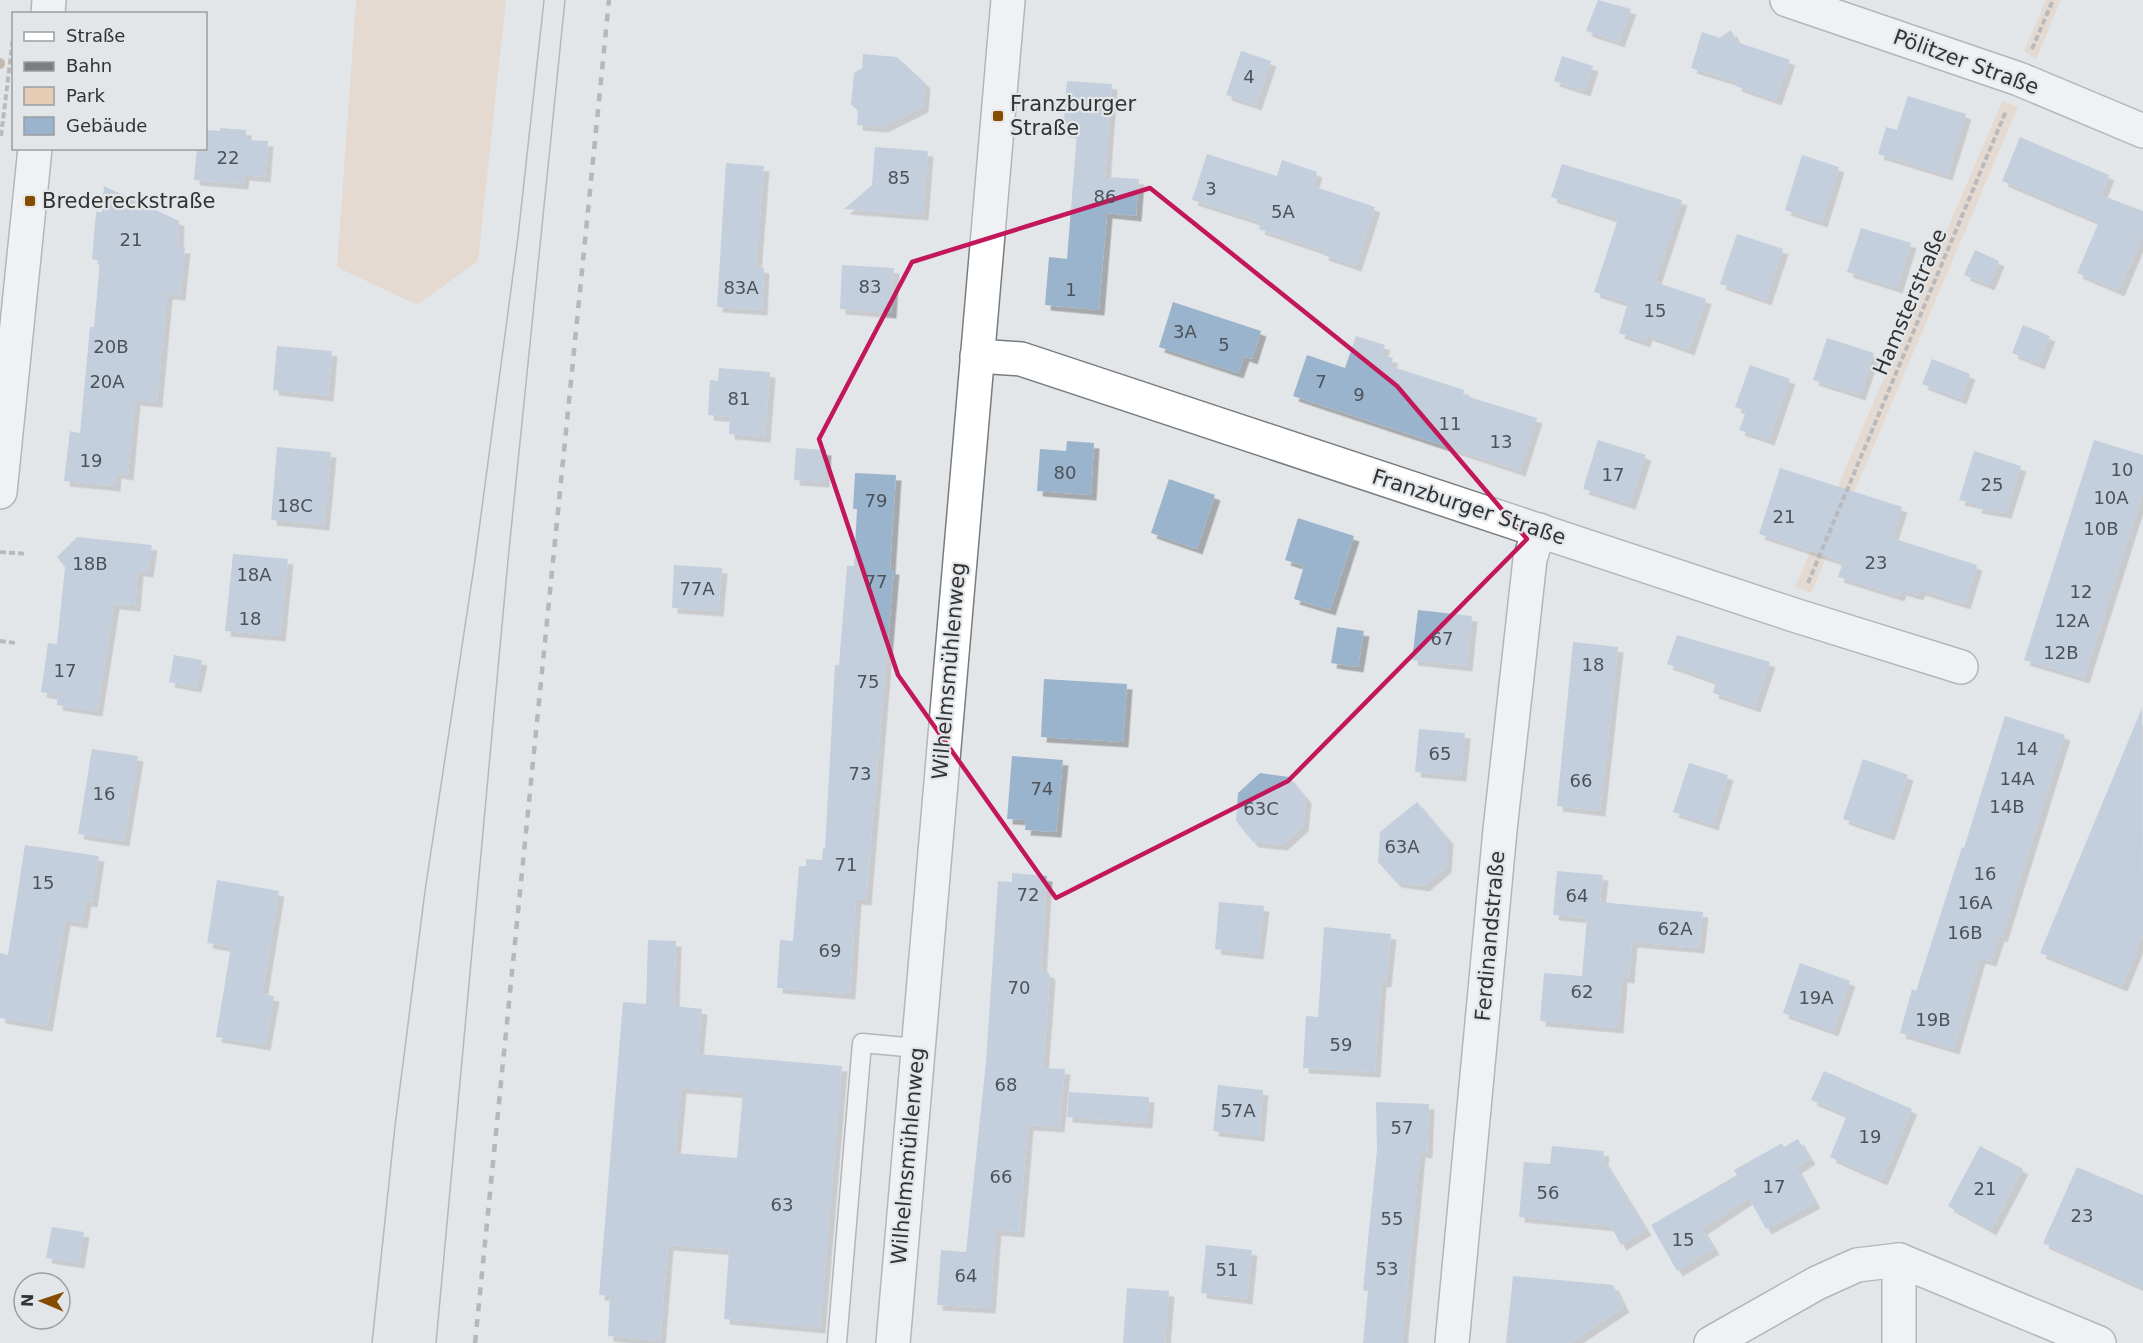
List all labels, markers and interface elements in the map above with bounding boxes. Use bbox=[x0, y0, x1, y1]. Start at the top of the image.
legend bbox=[12, 12, 207, 150]
text: Straße bbox=[66, 25, 125, 46]
street label: Pölitzer Straße bbox=[1890, 25, 2042, 99]
text: Bahn bbox=[66, 55, 112, 76]
house number: 4 bbox=[1243, 66, 1255, 87]
text: Park bbox=[66, 85, 105, 106]
place label: Franzburger Straße bbox=[1010, 92, 1137, 140]
marker: Franzburger Straße bbox=[991, 109, 1005, 123]
text: Gebäude bbox=[66, 115, 147, 136]
house number: 22 bbox=[217, 147, 239, 168]
house number: 85 bbox=[888, 167, 910, 188]
house number: 3 bbox=[1205, 178, 1217, 199]
house number: 86 bbox=[1094, 186, 1116, 207]
place label: Bredereckstraße bbox=[42, 189, 215, 213]
marker: Bredereckstraße bbox=[23, 194, 37, 208]
house number: 5A bbox=[1271, 201, 1296, 222]
street label: Hamsterstraße bbox=[1868, 225, 1952, 379]
house number: 21 bbox=[120, 229, 142, 250]
house number: 83 bbox=[859, 276, 881, 297]
house number: 83A bbox=[723, 277, 759, 298]
house number: 1 bbox=[1065, 279, 1077, 300]
house number: 15 bbox=[1644, 300, 1666, 321]
house number: 3A bbox=[1173, 321, 1198, 342]
house number: 5 bbox=[1218, 334, 1230, 355]
house number: 20B bbox=[93, 336, 129, 357]
house number: 20A bbox=[89, 371, 125, 392]
house number: 7 bbox=[1315, 371, 1327, 392]
house number: 9 bbox=[1353, 384, 1365, 405]
house number: 81 bbox=[728, 388, 750, 409]
house number: 11 bbox=[1439, 413, 1461, 434]
house number: 13 bbox=[1490, 431, 1512, 452]
house number: 19 bbox=[80, 450, 102, 471]
house number: 10 bbox=[2111, 459, 2133, 480]
house number: 80 bbox=[1054, 462, 1076, 483]
street label: Franzburger Straße bbox=[1369, 464, 1569, 550]
house number: 17 bbox=[1602, 464, 1624, 485]
house number: 25 bbox=[1981, 474, 2003, 495]
house number: 10A bbox=[2093, 487, 2129, 508]
house number: 79 bbox=[865, 490, 887, 511]
house number: 18C bbox=[277, 495, 313, 516]
house number: 21 bbox=[1773, 506, 1795, 527]
house number: 10B bbox=[2083, 518, 2119, 539]
house number: 23 bbox=[1865, 552, 1887, 573]
house number: 18B bbox=[72, 553, 108, 574]
street label: Wilhelmsmühlenweg bbox=[928, 561, 970, 781]
house number: 18A bbox=[236, 564, 272, 585]
house number: 77 bbox=[865, 571, 887, 592]
house number: 77A bbox=[679, 578, 715, 599]
house number: 12 bbox=[2070, 581, 2092, 602]
house number: 18 bbox=[239, 608, 261, 629]
house number: 12A bbox=[2054, 610, 2090, 631]
house number: 67 bbox=[1431, 628, 1453, 649]
house number: 12B bbox=[2043, 642, 2079, 663]
house number: 18 bbox=[1582, 654, 1604, 675]
house number: 17 bbox=[54, 660, 76, 681]
house number: 75 bbox=[857, 671, 879, 692]
house number: 14 bbox=[2016, 738, 2038, 759]
house number: 65 bbox=[1429, 743, 1451, 764]
house number: 73 bbox=[849, 763, 871, 784]
house number: 14A bbox=[1999, 768, 2035, 789]
house number: 66 bbox=[1570, 770, 1592, 791]
house number: 74 bbox=[1031, 778, 1053, 799]
house number: 16 bbox=[93, 783, 115, 804]
house number: 14B bbox=[1989, 796, 2025, 817]
house number: 63C bbox=[1243, 798, 1279, 819]
house number: 63A bbox=[1384, 836, 1420, 857]
street label: Ferdinandstraße bbox=[1471, 850, 1509, 1022]
house number: 71 bbox=[835, 854, 857, 875]
house number: 16 bbox=[1974, 863, 1996, 884]
house number: 15 bbox=[32, 872, 54, 893]
house number: 72 bbox=[1017, 884, 1039, 905]
house number: 64 bbox=[1566, 885, 1588, 906]
house number: 16A bbox=[1957, 892, 1993, 913]
house number: 62A bbox=[1657, 918, 1693, 939]
house number: 16B bbox=[1947, 922, 1983, 943]
house number: 69 bbox=[819, 940, 841, 961]
house number: 70 bbox=[1008, 977, 1030, 998]
house number: 62 bbox=[1571, 981, 1593, 1002]
house number: 19A bbox=[1798, 987, 1834, 1008]
house number: 19B bbox=[1915, 1009, 1951, 1030]
house number: 59 bbox=[1330, 1034, 1352, 1055]
street label: Wilhelmsmühlenweg bbox=[887, 1046, 929, 1266]
house number: 68 bbox=[995, 1074, 1017, 1095]
house number: 57A bbox=[1220, 1100, 1256, 1121]
house number: 57 bbox=[1391, 1117, 1413, 1138]
house number: 19 bbox=[1859, 1126, 1881, 1147]
house number: 66 bbox=[990, 1166, 1012, 1187]
house number: 17 bbox=[1763, 1176, 1785, 1197]
house number: 21 bbox=[1974, 1178, 1996, 1199]
house number: 56 bbox=[1537, 1182, 1559, 1203]
house number: 63 bbox=[771, 1194, 793, 1215]
house number: 23 bbox=[2071, 1205, 2093, 1226]
house number: 55 bbox=[1381, 1208, 1403, 1229]
house number: 15 bbox=[1672, 1229, 1694, 1250]
house number: 53 bbox=[1376, 1258, 1398, 1279]
house number: 51 bbox=[1216, 1259, 1238, 1280]
house number: 64 bbox=[955, 1265, 977, 1286]
north arrow bbox=[12, 1271, 72, 1331]
text: N bbox=[18, 1293, 37, 1308]

